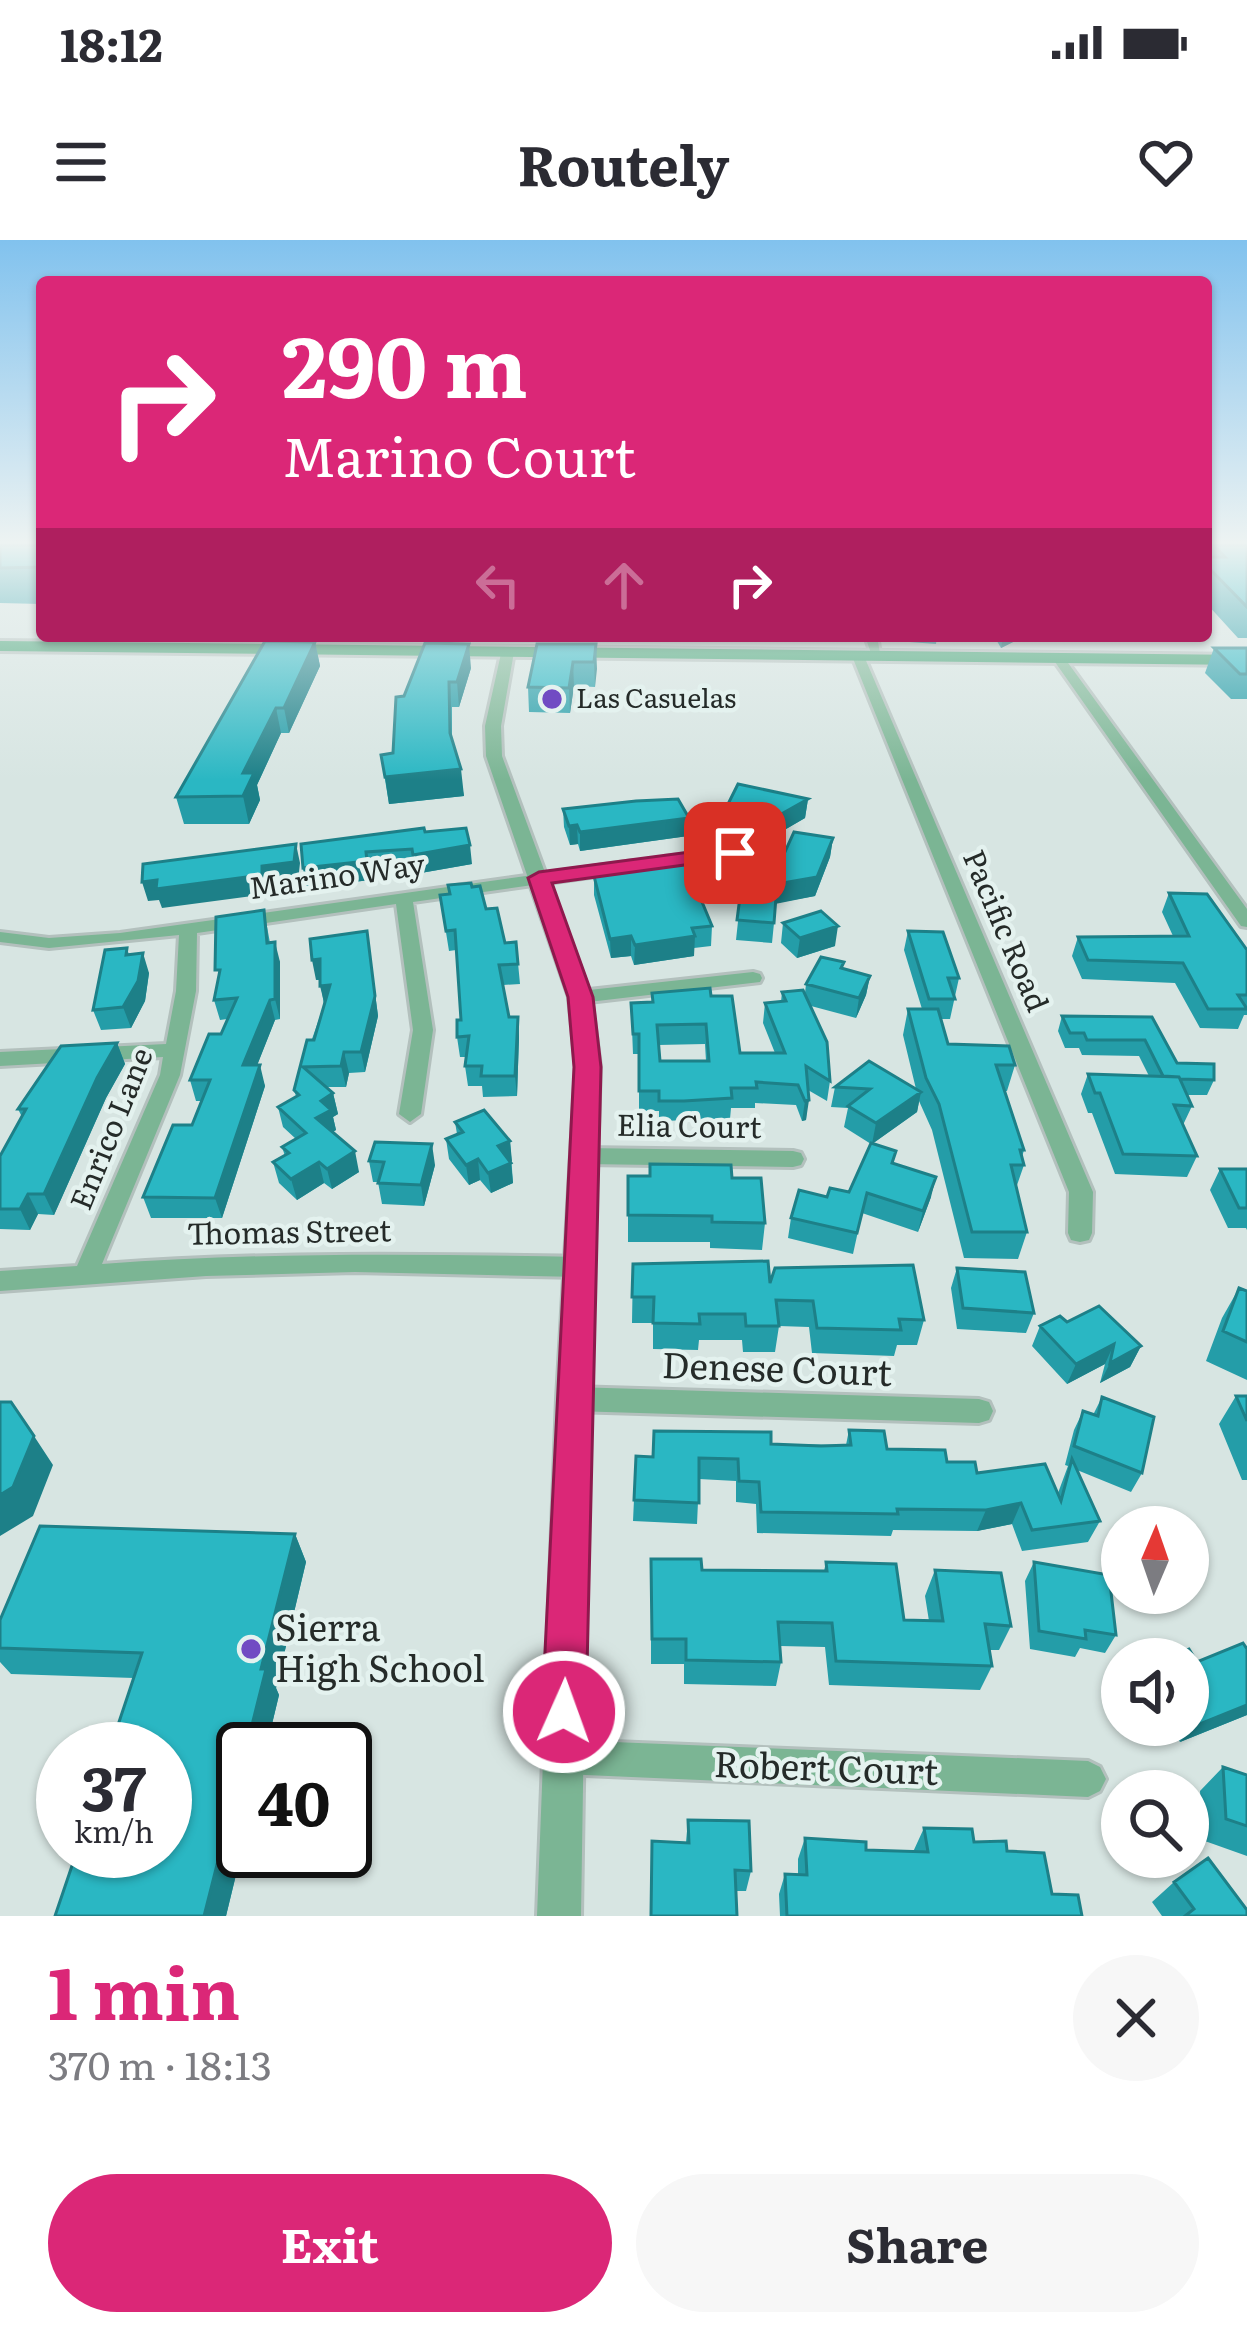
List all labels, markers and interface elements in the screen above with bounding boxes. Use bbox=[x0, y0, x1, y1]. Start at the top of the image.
text: 18:12 bbox=[60, 9, 163, 76]
text: Routely bbox=[518, 122, 729, 203]
icon: menu bbox=[48, 129, 114, 195]
icon: heart bbox=[1133, 129, 1199, 195]
text: 290 m bbox=[282, 299, 528, 424]
icon: right bbox=[84, 324, 240, 480]
text: Marino Court bbox=[282, 413, 636, 494]
icon: left bbox=[465, 552, 531, 618]
icon: ahead bbox=[591, 552, 657, 618]
icon: right bbox=[717, 552, 783, 618]
place label: Las Casuelas bbox=[576, 676, 736, 716]
marker: Las Casuelas bbox=[539, 686, 565, 712]
pin bbox=[684, 802, 786, 904]
icon: arrive bbox=[702, 820, 768, 886]
street label: Marino Way bbox=[246, 840, 428, 908]
street label: Pacific Road bbox=[954, 842, 1062, 1018]
street label: Enrico Lane bbox=[57, 1040, 162, 1216]
street label: Elia Court bbox=[616, 1101, 762, 1147]
street label: Thomas Street bbox=[186, 1206, 392, 1254]
street label: Denese Court bbox=[661, 1336, 894, 1397]
north arrow bbox=[1101, 1506, 1209, 1614]
map controls bbox=[1101, 1506, 1209, 1878]
place label: Sierra High School bbox=[275, 1599, 485, 1693]
marker: Sierra High School bbox=[238, 1636, 264, 1662]
button: sound bbox=[1101, 1638, 1209, 1746]
position arrow bbox=[501, 1649, 627, 1775]
speed limit sign: 40 bbox=[216, 1722, 372, 1878]
street label: Robert Court bbox=[713, 1735, 940, 1796]
text: 37 bbox=[82, 1740, 146, 1829]
button: search bbox=[1101, 1770, 1209, 1878]
text: km/h bbox=[74, 1808, 154, 1852]
text: 1 min bbox=[48, 1935, 240, 2042]
button: close bbox=[1073, 1955, 1199, 2081]
text: 370 m · 18:13 bbox=[48, 2034, 272, 2092]
button: Exit bbox=[48, 2174, 612, 2312]
button: Share bbox=[636, 2174, 1199, 2312]

